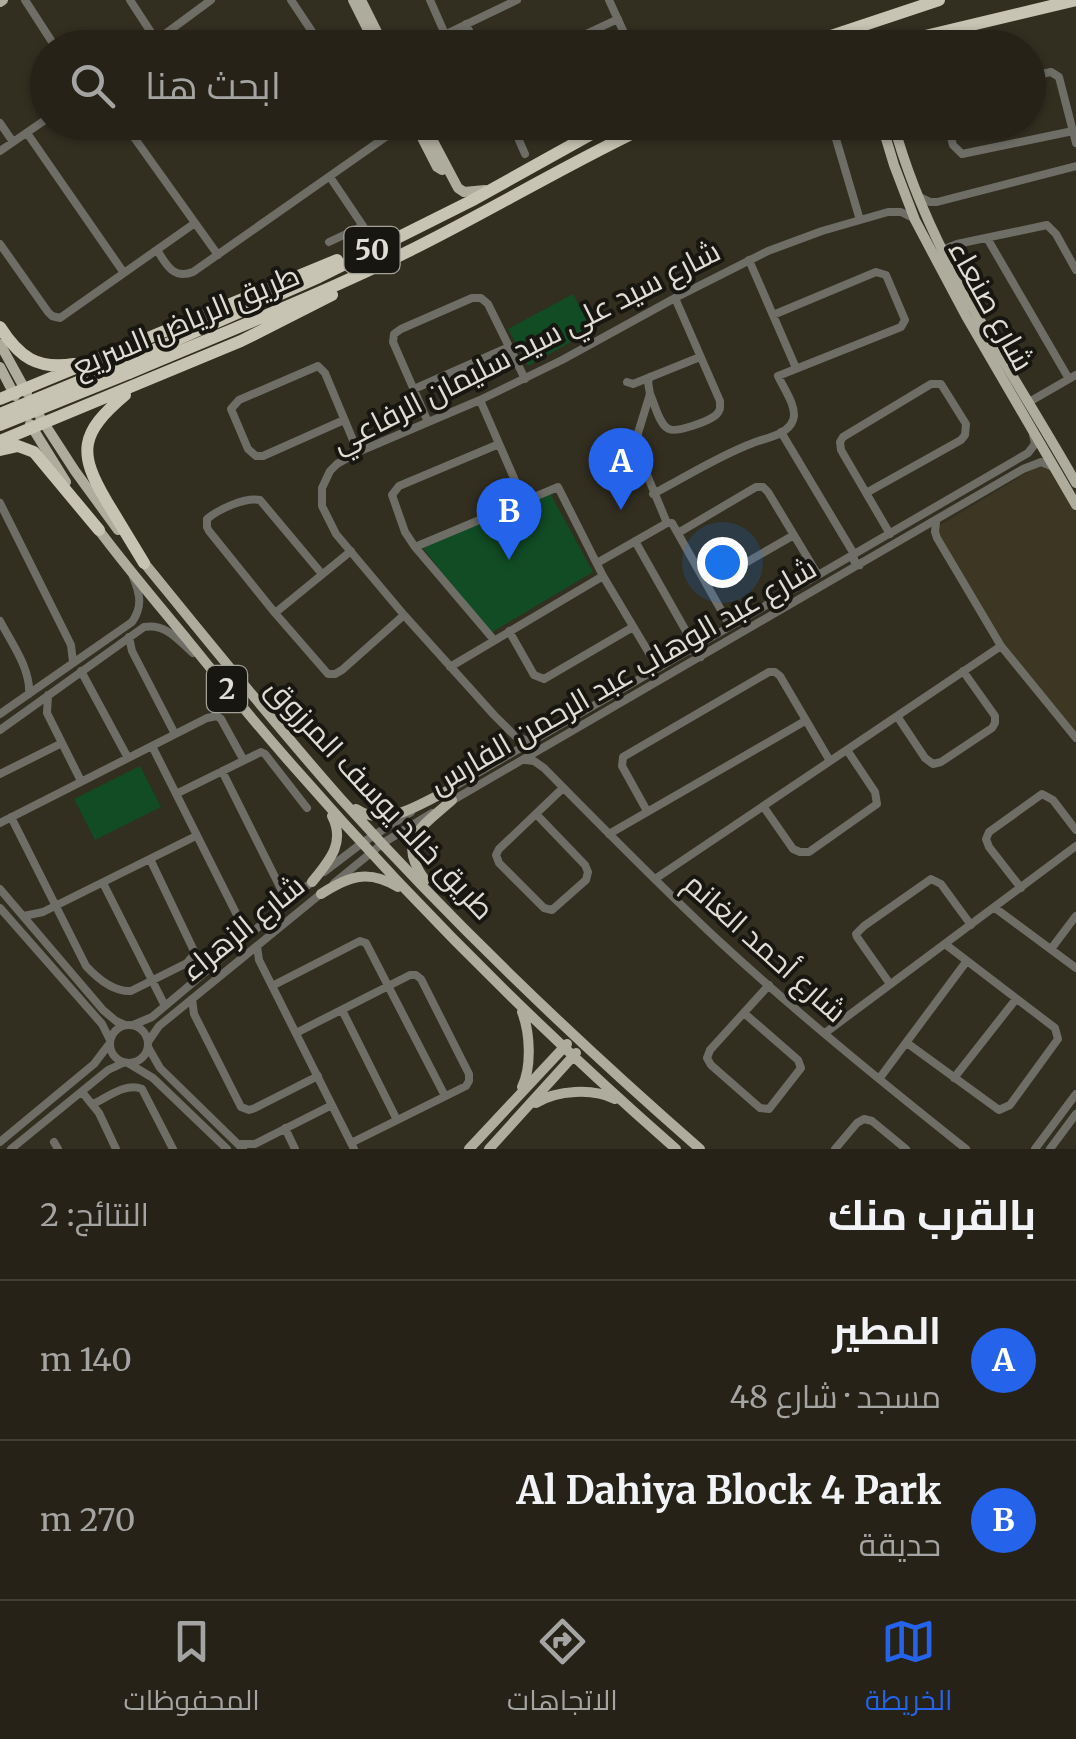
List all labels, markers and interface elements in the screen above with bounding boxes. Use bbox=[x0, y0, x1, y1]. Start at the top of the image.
search box bbox=[30, 30, 1046, 140]
icon: search bbox=[65, 58, 120, 113]
text: ابحث هنا bbox=[145, 62, 281, 109]
road number: 50 bbox=[344, 227, 400, 273]
street label: شارع سيد علي سيد سليمان الرفاعي bbox=[325, 231, 728, 465]
street label: شارع صنعاء bbox=[939, 234, 1043, 378]
street label: طريق الرياض السريع bbox=[66, 255, 306, 387]
pin: A bbox=[588, 428, 654, 510]
pin: B bbox=[476, 478, 542, 560]
your location bbox=[697, 537, 748, 588]
street label: شارع عبد الوهاب عبد الرحمن الفارس bbox=[422, 548, 824, 804]
road number: 2 bbox=[207, 666, 247, 712]
street label: طريق خالد يوسف المرزوق bbox=[259, 669, 503, 927]
street label: شارع أحمد الغانم bbox=[675, 864, 855, 1032]
street label: شارع الزهراء bbox=[173, 866, 313, 990]
text: بالقرب منك bbox=[828, 1189, 1036, 1241]
text: النتائج: 2 bbox=[40, 1195, 149, 1235]
text: المطير bbox=[833, 1307, 941, 1354]
text: 140 m bbox=[40, 1340, 132, 1380]
text: A bbox=[992, 1340, 1015, 1380]
text: مسجد · شارع 48 bbox=[729, 1377, 941, 1417]
text: Al Dahiya Block 4 Park bbox=[517, 1467, 941, 1514]
text: 270 m bbox=[40, 1500, 135, 1540]
text: B bbox=[992, 1500, 1015, 1540]
text: حديقة bbox=[859, 1525, 941, 1565]
tab: المحفوظات bbox=[124, 1614, 260, 1726]
tab: الاتجاهات bbox=[507, 1614, 618, 1726]
tab: الخريطة bbox=[865, 1614, 952, 1726]

